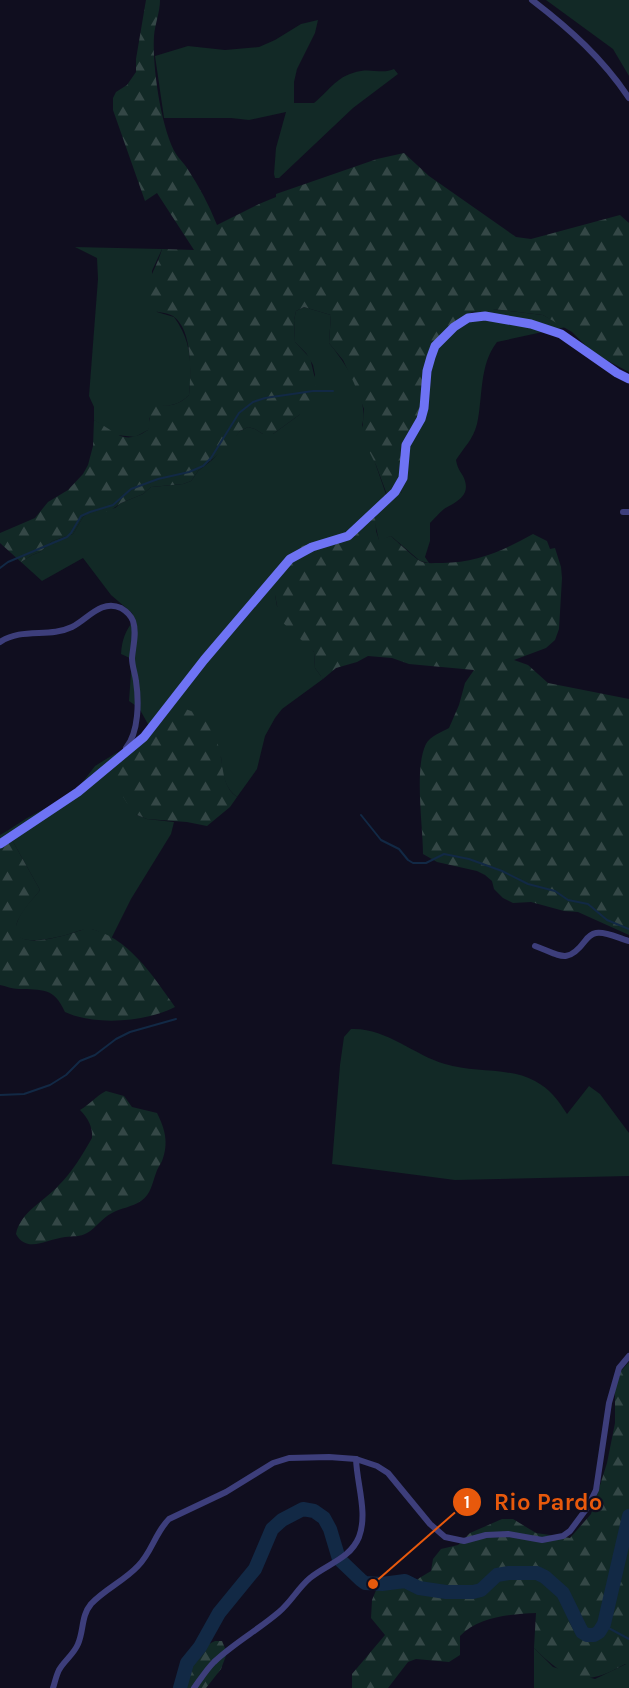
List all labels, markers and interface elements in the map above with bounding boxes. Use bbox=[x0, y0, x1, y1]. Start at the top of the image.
callout: Rio Pardo bbox=[452, 1481, 614, 1523]
text: Rio Pardo bbox=[494, 1488, 602, 1516]
text: 1 bbox=[464, 1491, 470, 1513]

